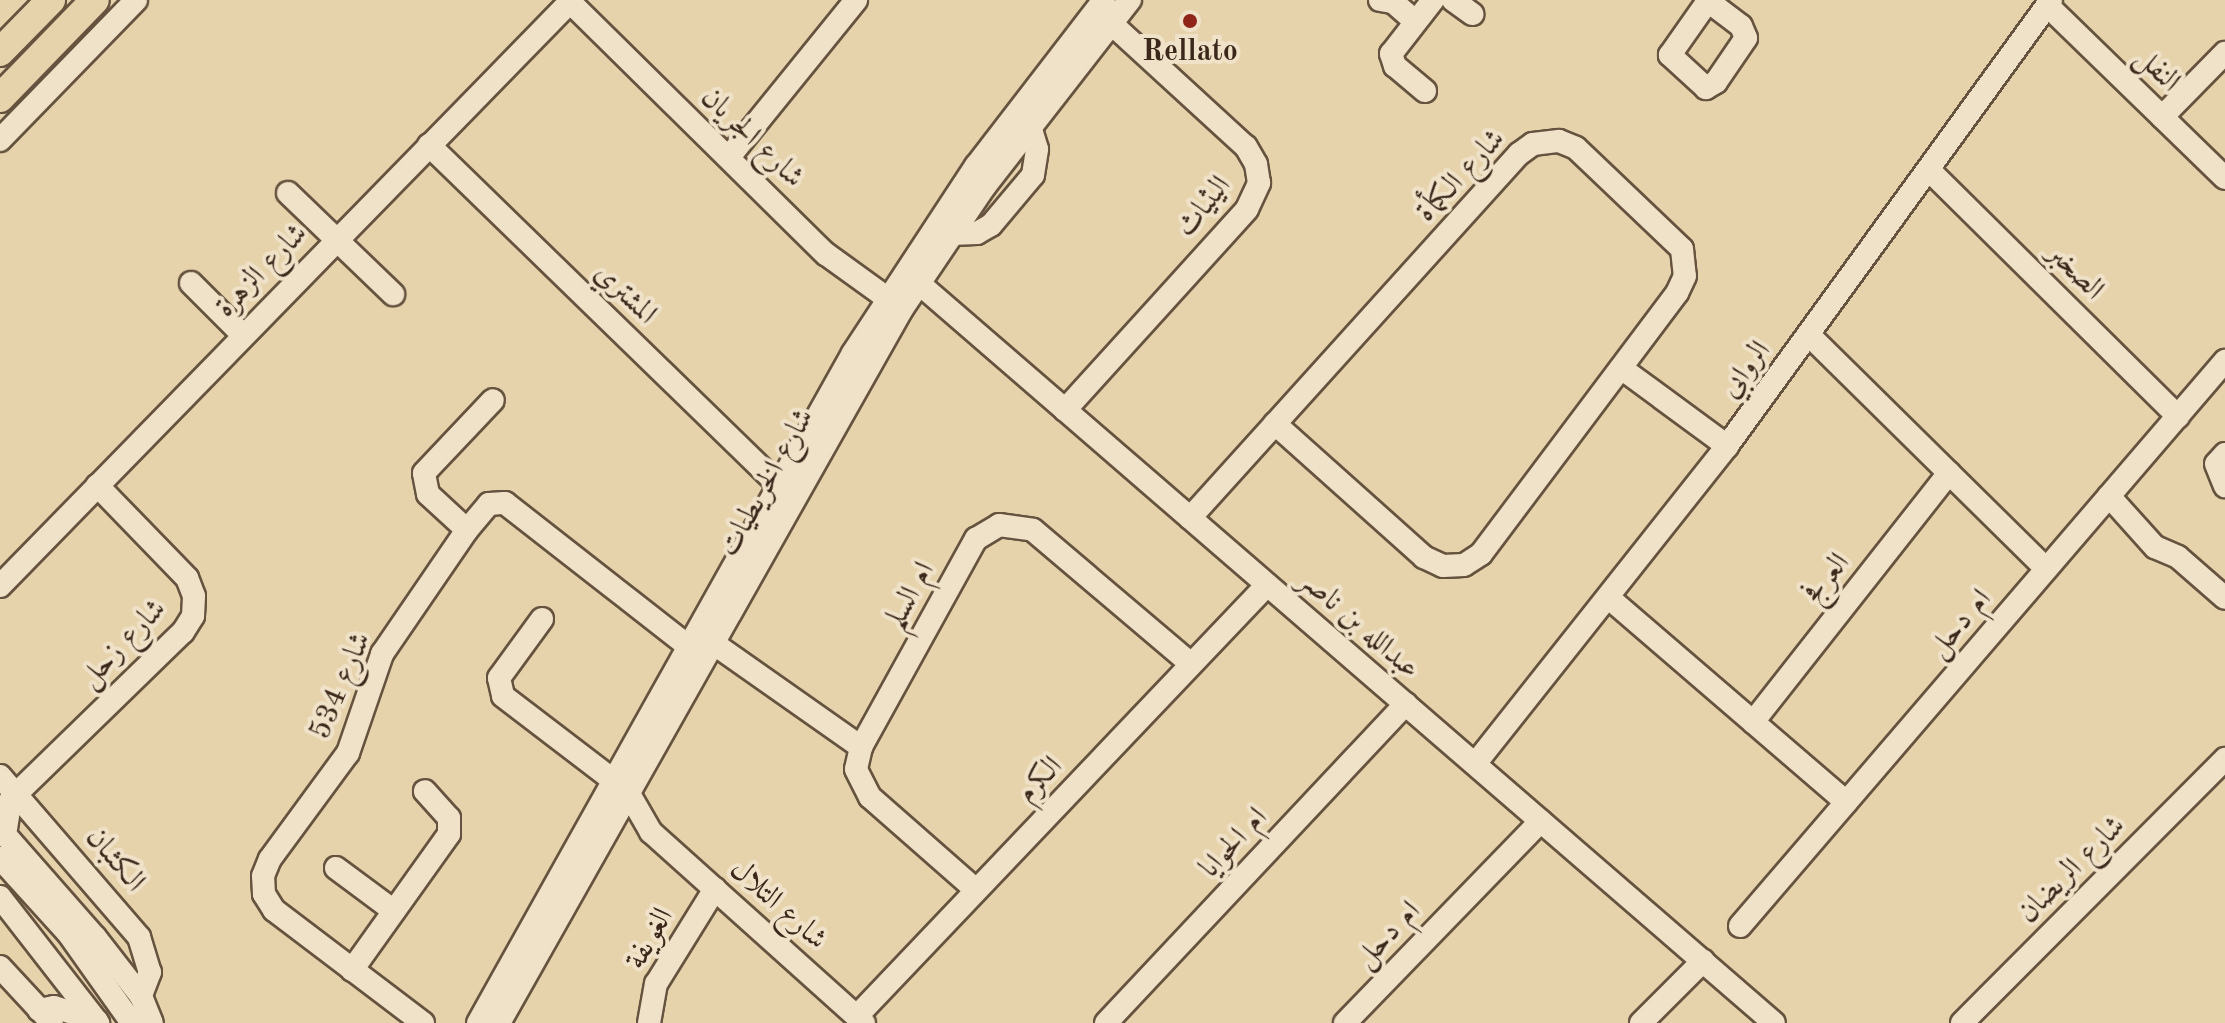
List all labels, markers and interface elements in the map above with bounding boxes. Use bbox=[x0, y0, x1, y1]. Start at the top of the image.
marker: Rellato bbox=[1181, 12, 1199, 30]
place label: Rellato bbox=[1142, 34, 1238, 70]
street label: النفل bbox=[2127, 40, 2187, 100]
street label: شارع الجريان bbox=[693, 80, 811, 196]
street label: شارع الكمأة bbox=[1409, 122, 1513, 230]
street label: اليثياث bbox=[1169, 169, 1239, 245]
street label: شارع الزهرة bbox=[208, 216, 316, 326]
street label: الصخبر bbox=[2039, 236, 2111, 308]
street label: المشتري bbox=[586, 255, 664, 333]
street label: الروابي bbox=[1713, 334, 1779, 406]
street label: شارع الخريطيات bbox=[711, 403, 823, 563]
street label: العرفج bbox=[1796, 546, 1858, 612]
street label: ام السلم bbox=[877, 556, 943, 636]
street label: عبدالله بن ناصر bbox=[1291, 563, 1427, 687]
street label: ام دحل bbox=[1920, 582, 2000, 666]
street label: شارع زحل bbox=[72, 592, 174, 696]
street label: شارع 534 bbox=[302, 627, 380, 745]
street label: الكرم bbox=[1009, 749, 1071, 811]
street label: ام الحوايا bbox=[1192, 800, 1276, 886]
street label: شارع الريضان bbox=[2011, 809, 2133, 931]
street label: الكثبان bbox=[78, 820, 152, 900]
street label: شارع التلال bbox=[722, 852, 834, 958]
street label: ام دحل bbox=[1347, 894, 1429, 976]
street label: الغويفة bbox=[618, 902, 682, 976]

